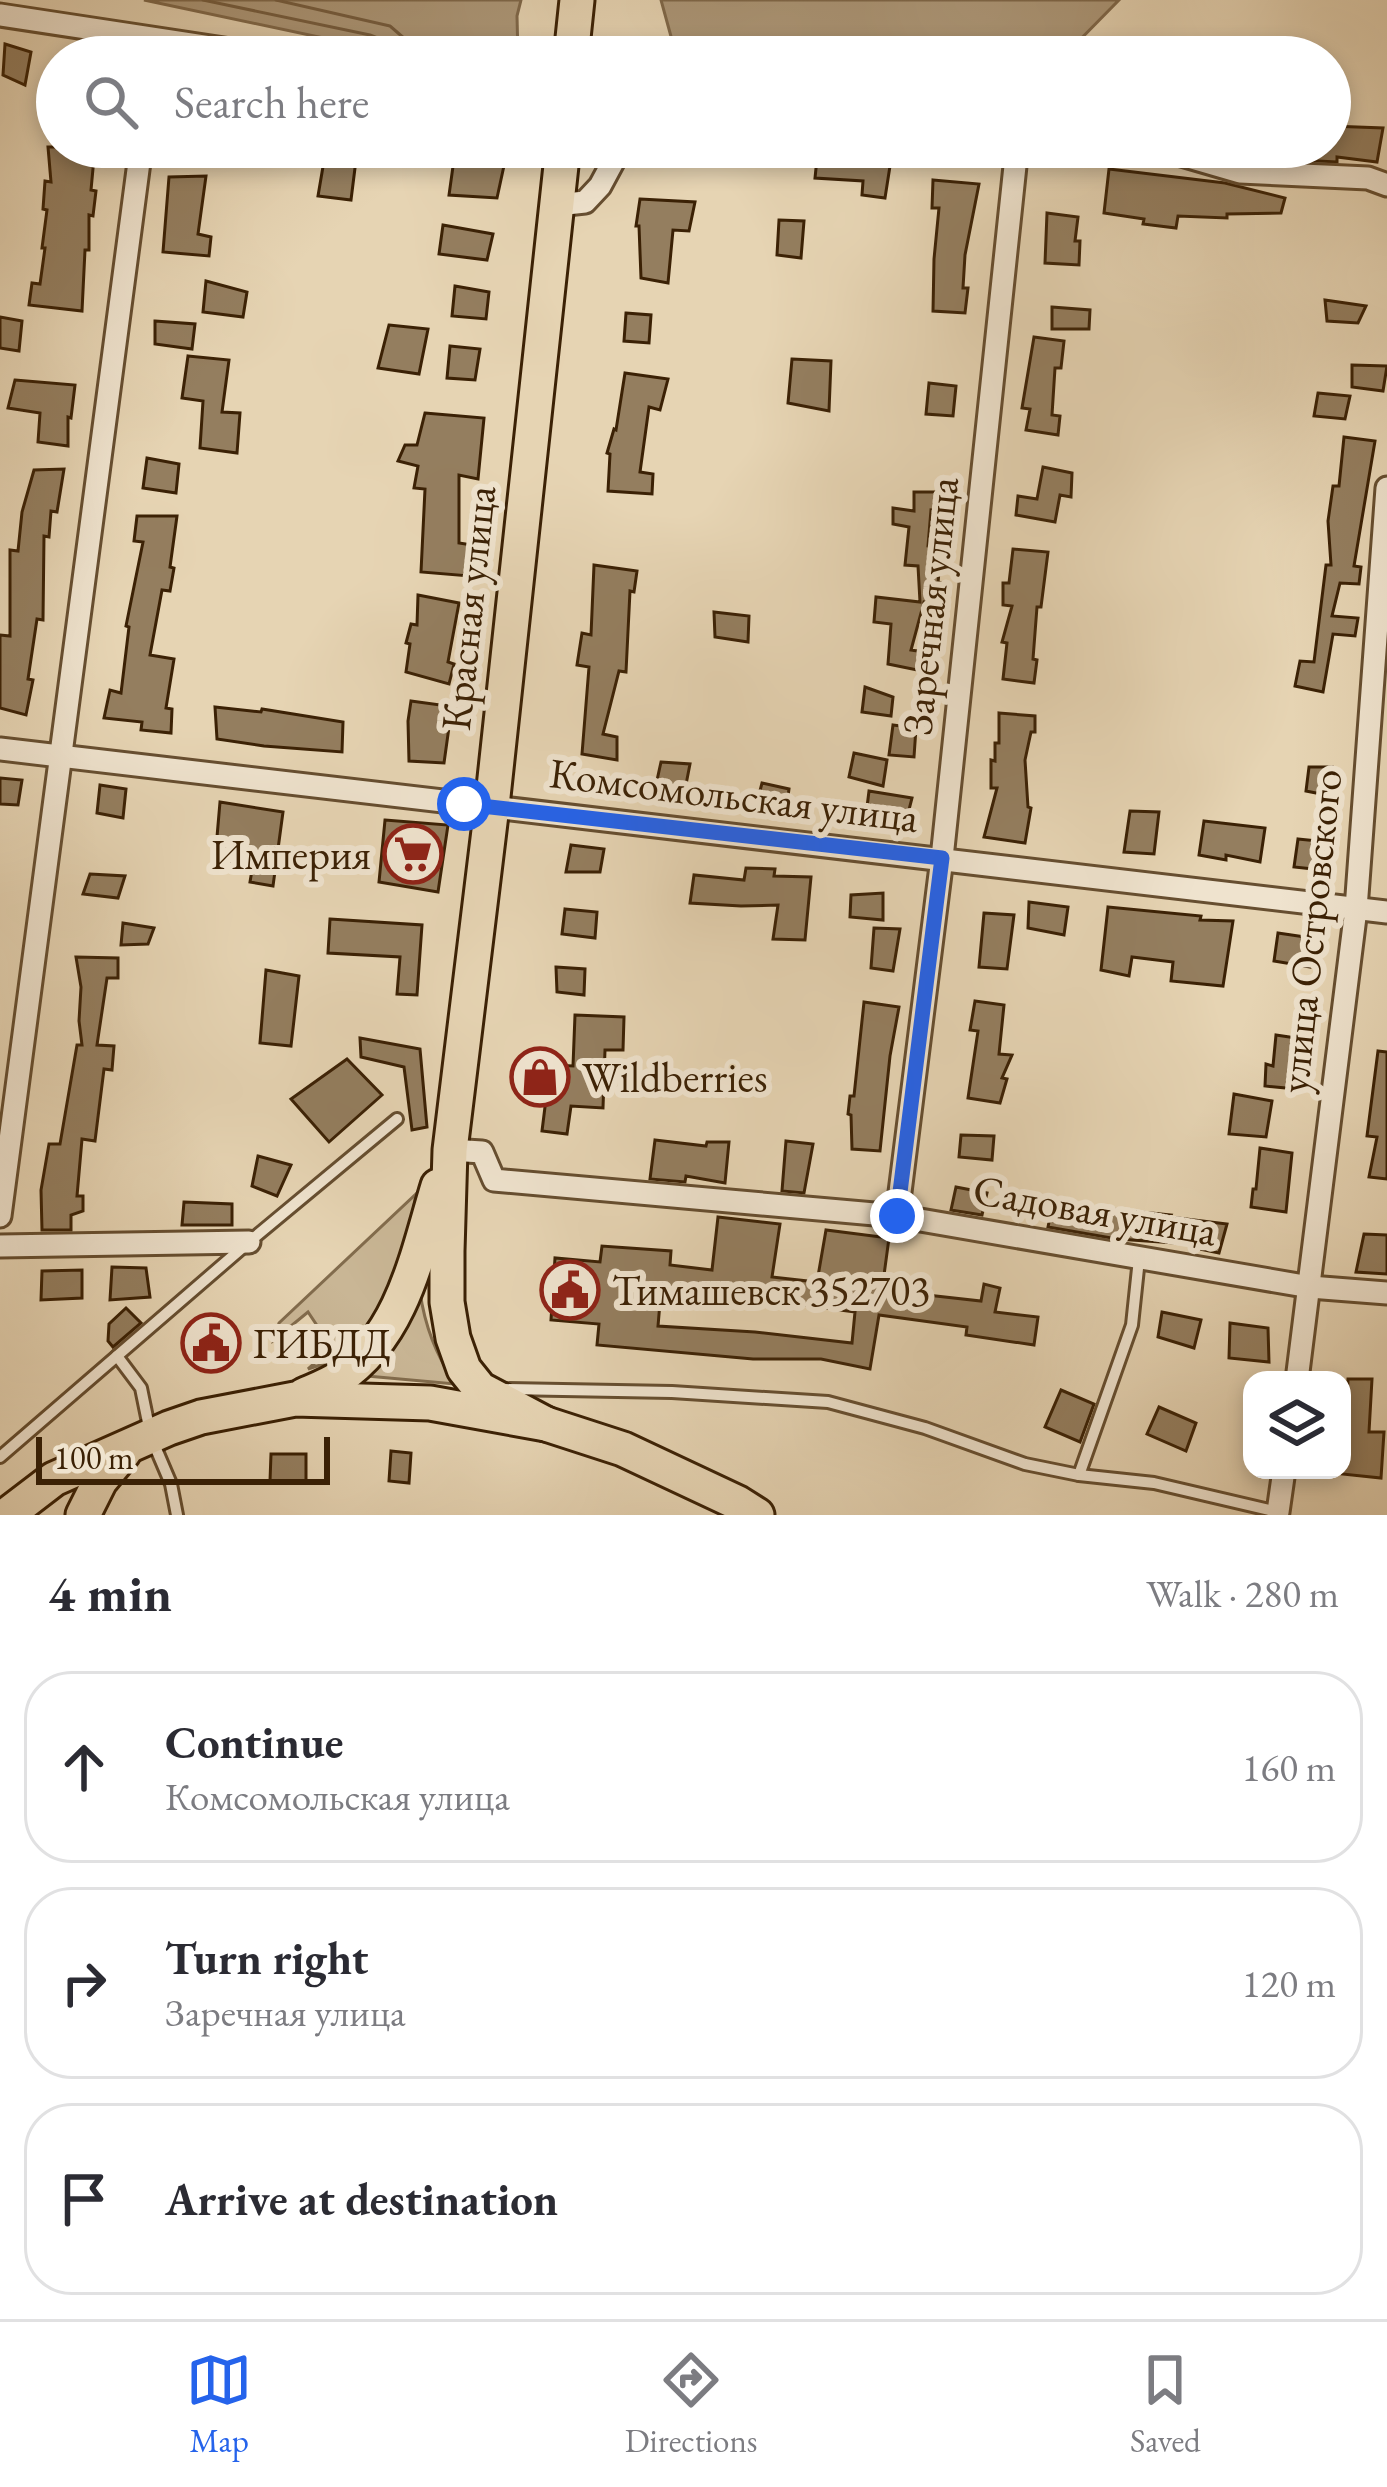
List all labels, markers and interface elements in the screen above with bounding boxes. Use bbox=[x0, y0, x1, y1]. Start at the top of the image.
search box bbox=[36, 36, 1351, 168]
icon: search bbox=[78, 69, 144, 135]
text: Search here bbox=[174, 73, 369, 131]
street label: Заречная улица bbox=[889, 474, 971, 738]
street label: Красная улица bbox=[428, 483, 508, 733]
street label: Комсомольская улица bbox=[546, 745, 922, 845]
street label: улица Островского bbox=[1266, 766, 1354, 1096]
route start bbox=[437, 777, 491, 831]
supermarket icon: Империя bbox=[382, 823, 444, 885]
place label: Империя bbox=[211, 827, 371, 882]
shop icon: Wildberries bbox=[509, 1046, 571, 1108]
place label: Wildberries bbox=[582, 1050, 768, 1105]
street label: Садовая улица bbox=[969, 1162, 1221, 1259]
route end bbox=[870, 1189, 924, 1243]
public building icon: Тимашевск 352703 bbox=[539, 1259, 601, 1321]
place label: Тимашевск 352703 bbox=[612, 1263, 930, 1318]
public building icon: ГИБДД bbox=[180, 1312, 242, 1374]
place label: ГИБДД bbox=[253, 1316, 391, 1371]
map controls bbox=[1243, 1371, 1351, 1479]
button: layers bbox=[1243, 1371, 1351, 1479]
scale bar bbox=[36, 1431, 330, 1484]
text: 100 m bbox=[54, 1436, 134, 1479]
text: 4 min bbox=[48, 1560, 172, 1626]
text: Walk · 280 m bbox=[1146, 1568, 1339, 1619]
text: Continue bbox=[165, 1713, 343, 1771]
icon: ahead bbox=[51, 1734, 117, 1800]
text: 160 m bbox=[1242, 1742, 1336, 1793]
text: Комсомольская улица bbox=[165, 1771, 510, 1822]
text: Turn right bbox=[165, 1929, 368, 1987]
icon: right bbox=[51, 1950, 117, 2016]
text: 120 m bbox=[1242, 1958, 1336, 2009]
text: Заречная улица bbox=[165, 1987, 406, 2038]
icon: arrive bbox=[51, 2166, 117, 2232]
text: Arrive at destination bbox=[165, 2170, 558, 2228]
tab: Map bbox=[186, 2347, 252, 2462]
tab: Directions bbox=[625, 2347, 758, 2462]
tab: Saved bbox=[1130, 2347, 1201, 2462]

